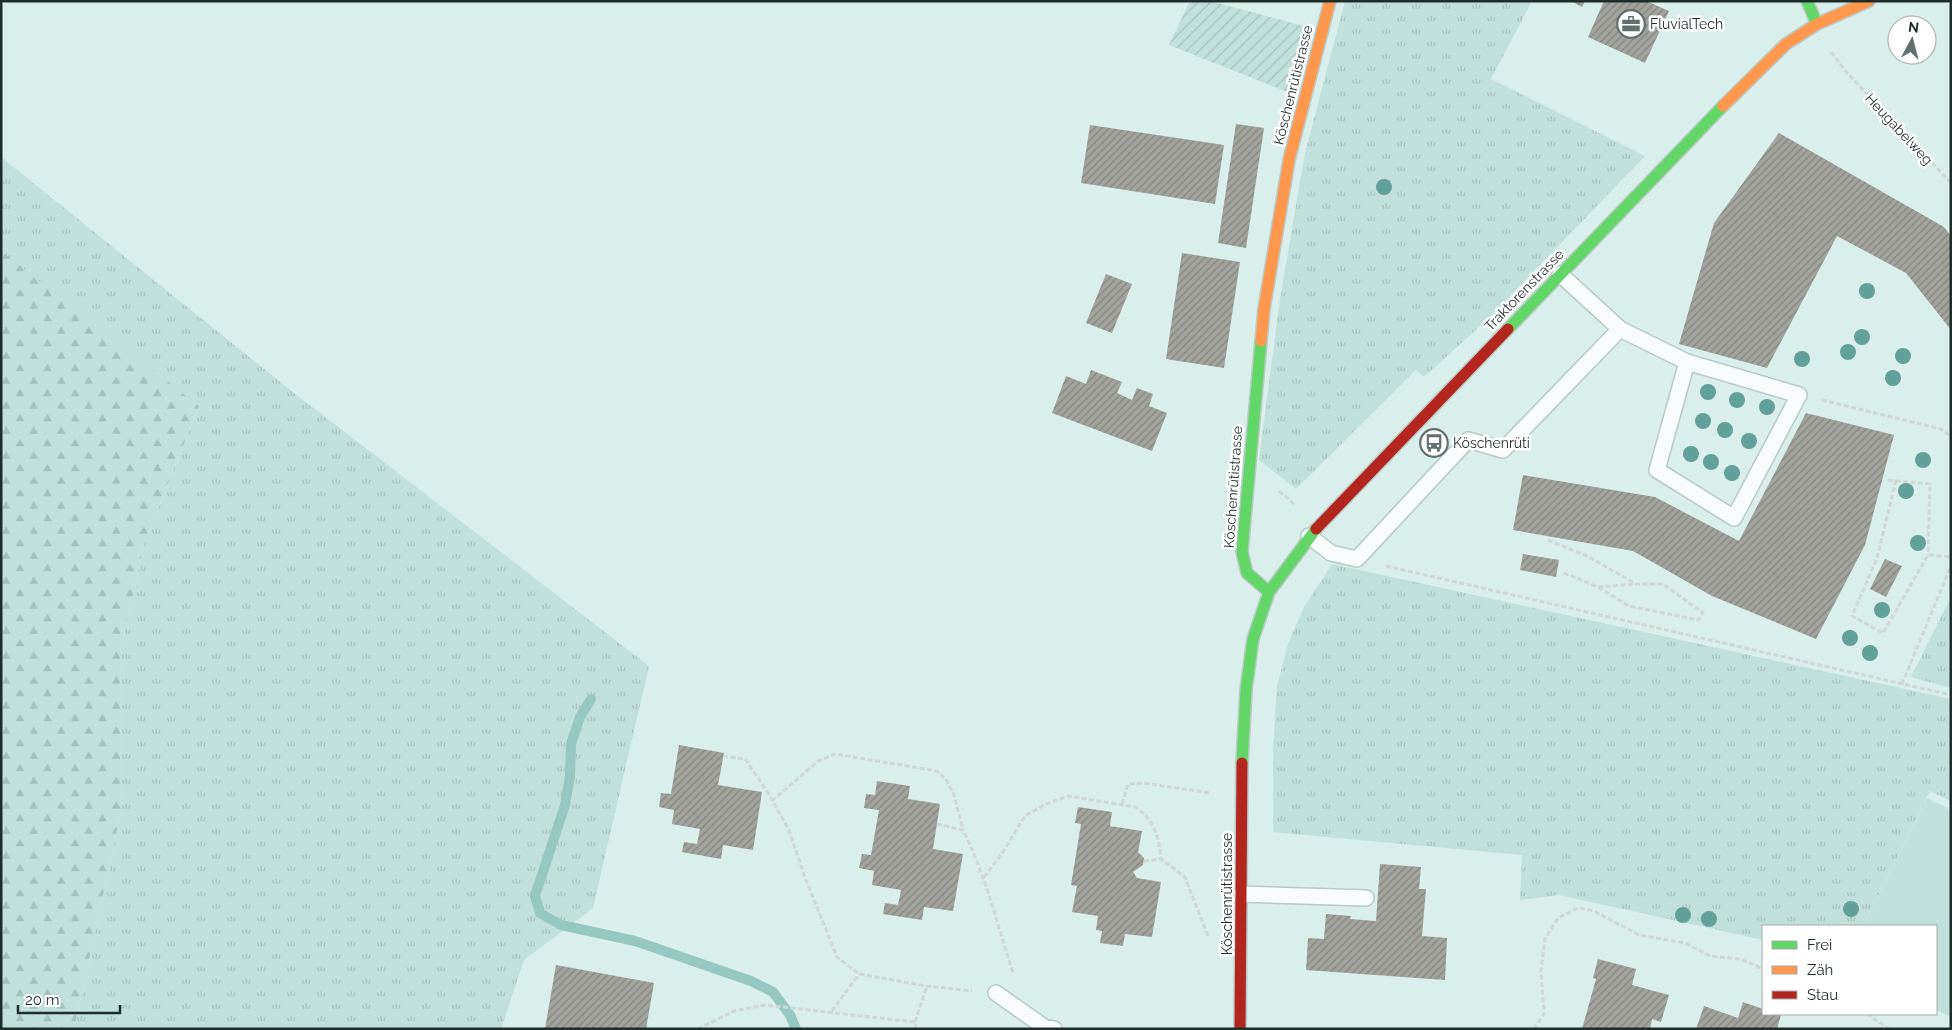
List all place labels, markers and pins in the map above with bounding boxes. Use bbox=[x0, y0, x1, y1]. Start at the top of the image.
office icon: FluvialTech bbox=[1616, 9, 1646, 39]
place label: FluvialTech bbox=[1650, 16, 1723, 32]
bus stop icon: Köschenrüti bbox=[1419, 428, 1449, 458]
place label: Köschenrüti bbox=[1453, 435, 1530, 451]

